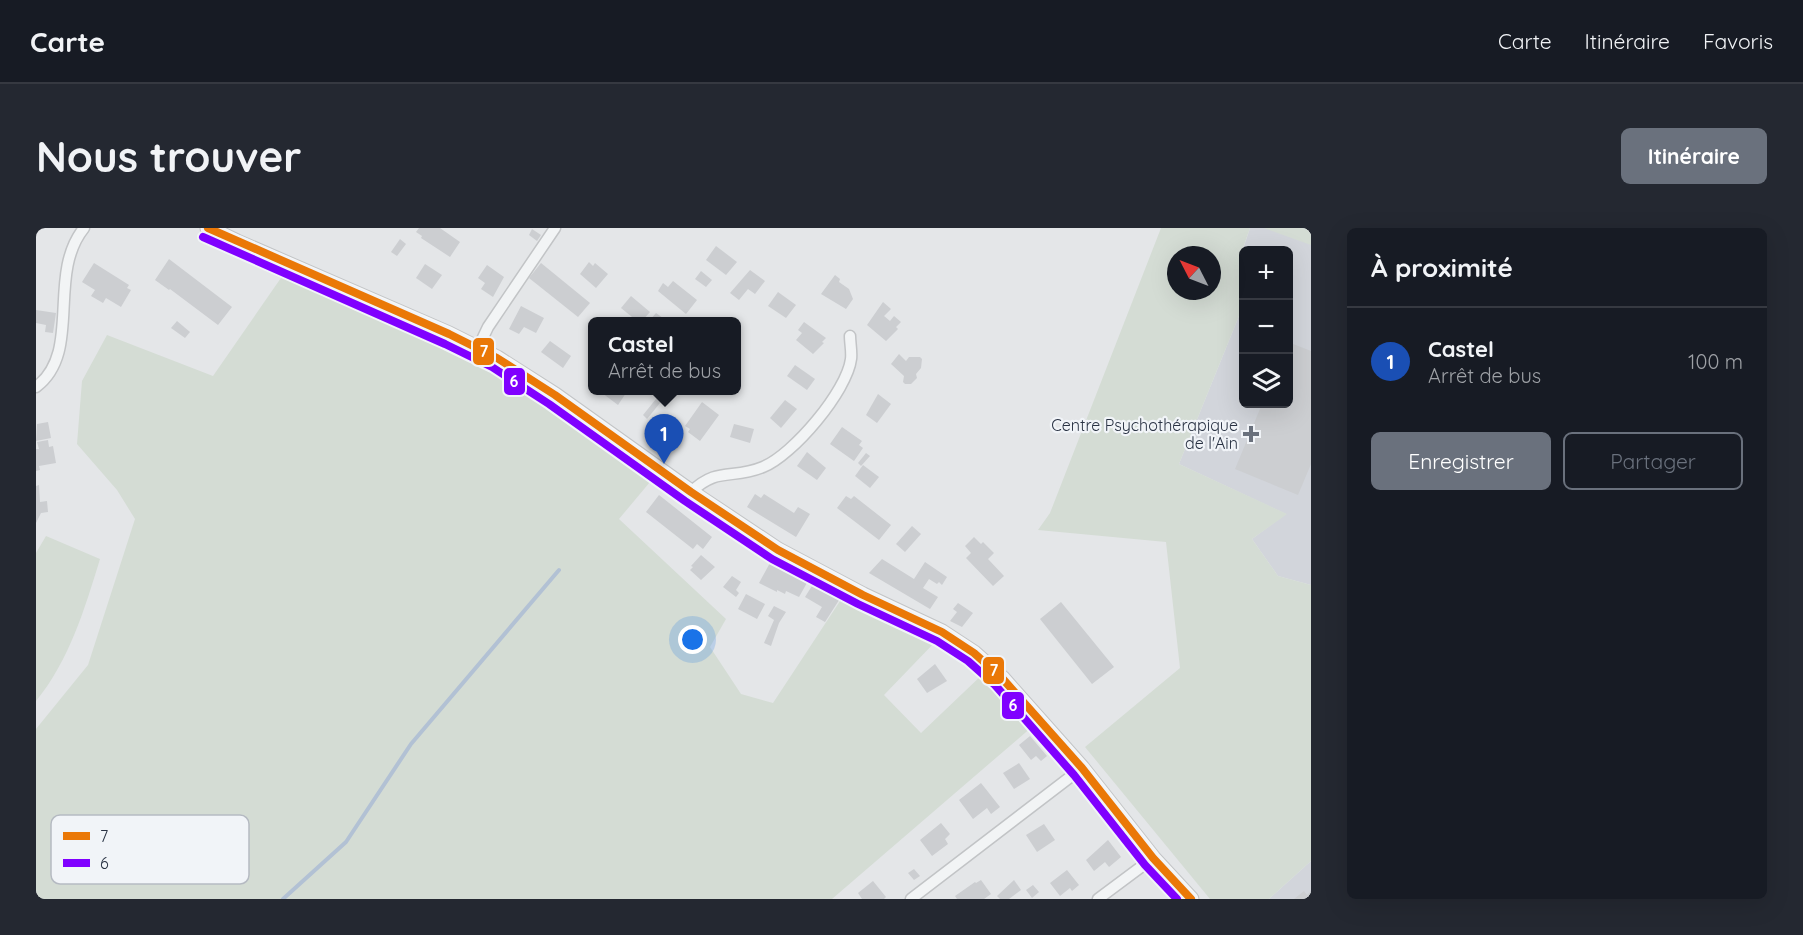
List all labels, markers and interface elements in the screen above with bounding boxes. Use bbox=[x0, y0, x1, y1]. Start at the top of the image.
text: Carte bbox=[30, 24, 105, 59]
text: Carte bbox=[1498, 28, 1552, 54]
text: Itinéraire bbox=[1585, 28, 1670, 54]
text: Favoris bbox=[1703, 28, 1773, 54]
button: Itinéraire bbox=[1621, 128, 1767, 184]
text: Nous trouver bbox=[36, 130, 301, 183]
north arrow bbox=[1167, 246, 1221, 300]
map controls bbox=[1239, 246, 1293, 408]
button: + bbox=[1239, 246, 1293, 300]
text: À proximité bbox=[1371, 251, 1513, 284]
button: − bbox=[1239, 300, 1293, 354]
popup bbox=[588, 317, 741, 395]
text: Castel bbox=[608, 330, 674, 358]
text: Castel bbox=[1428, 335, 1494, 363]
line badge: 7 bbox=[472, 337, 495, 366]
text: 7 bbox=[480, 341, 489, 361]
text: 1 bbox=[1387, 349, 1394, 374]
text: 100 m bbox=[1688, 349, 1743, 374]
button: layers bbox=[1239, 354, 1293, 408]
text: Arrêt de bus bbox=[608, 358, 721, 383]
text: Arrêt de bus bbox=[1428, 363, 1541, 388]
line badge: 6 bbox=[503, 367, 526, 396]
text: 6 bbox=[510, 371, 519, 391]
pin: 1 bbox=[644, 414, 684, 464]
place label: Centre Psychothérapique de l'Ain bbox=[1051, 415, 1238, 453]
marker: Centre Psychothérapique de l'Ain bbox=[1242, 425, 1260, 443]
button: Enregistrer bbox=[1371, 432, 1551, 490]
button: Partager bbox=[1563, 432, 1743, 490]
your location bbox=[678, 625, 707, 654]
line badge: 7 bbox=[982, 656, 1005, 685]
text: 7 bbox=[990, 660, 999, 680]
line badge: 6 bbox=[1001, 691, 1025, 720]
text: 6 bbox=[1009, 695, 1018, 715]
legend bbox=[51, 815, 249, 884]
text: 7 bbox=[100, 826, 108, 846]
text: 6 bbox=[100, 853, 109, 873]

